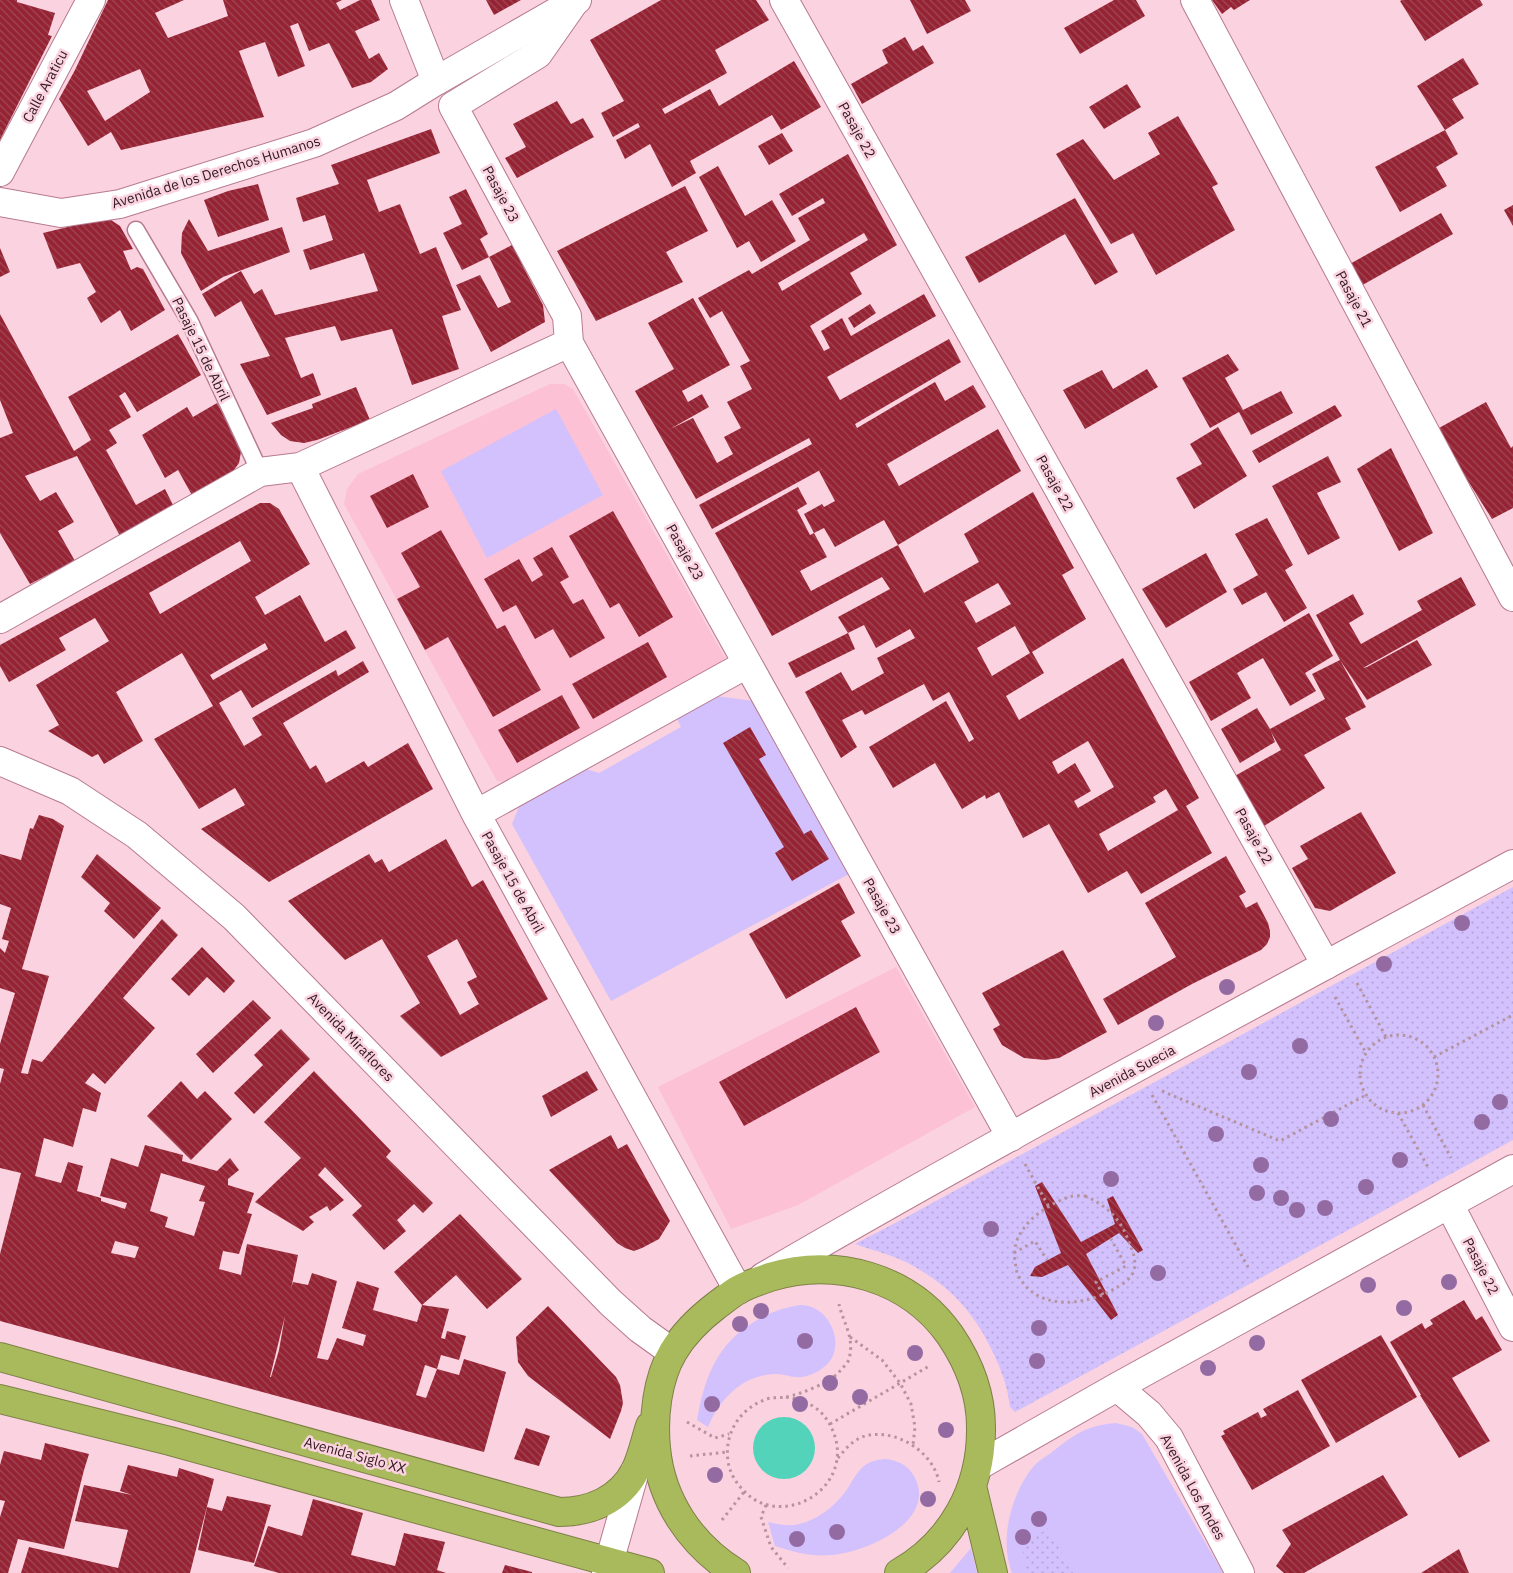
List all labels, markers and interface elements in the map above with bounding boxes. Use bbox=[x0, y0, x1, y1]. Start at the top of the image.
street label: Calle Araticu bbox=[18, 47, 72, 125]
street label: Pasaje 22 bbox=[834, 99, 880, 161]
street label: Avenida de los Derechos Humanos bbox=[109, 132, 323, 212]
street label: Pasaje 23 bbox=[479, 163, 523, 225]
street label: Pasaje 21 bbox=[1332, 268, 1376, 330]
street label: Pasaje 15 de Abril bbox=[168, 294, 234, 404]
street label: Pasaje 22 bbox=[1032, 452, 1078, 514]
street label: Pasaje 23 bbox=[662, 521, 708, 583]
street label: Pasaje 22 bbox=[1231, 805, 1277, 867]
street label: Pasaje 15 de Abril bbox=[478, 828, 548, 936]
street label: Pasaje 23 bbox=[859, 875, 905, 937]
street label: Avenida Miraflores bbox=[304, 989, 398, 1085]
street label: Avenida Suecia bbox=[1086, 1040, 1179, 1101]
street label: Pasaje 22 bbox=[1459, 1235, 1503, 1297]
street label: Avenida Los Andes bbox=[1157, 1431, 1230, 1543]
street label: Avenida Siglo XX bbox=[302, 1433, 408, 1477]

